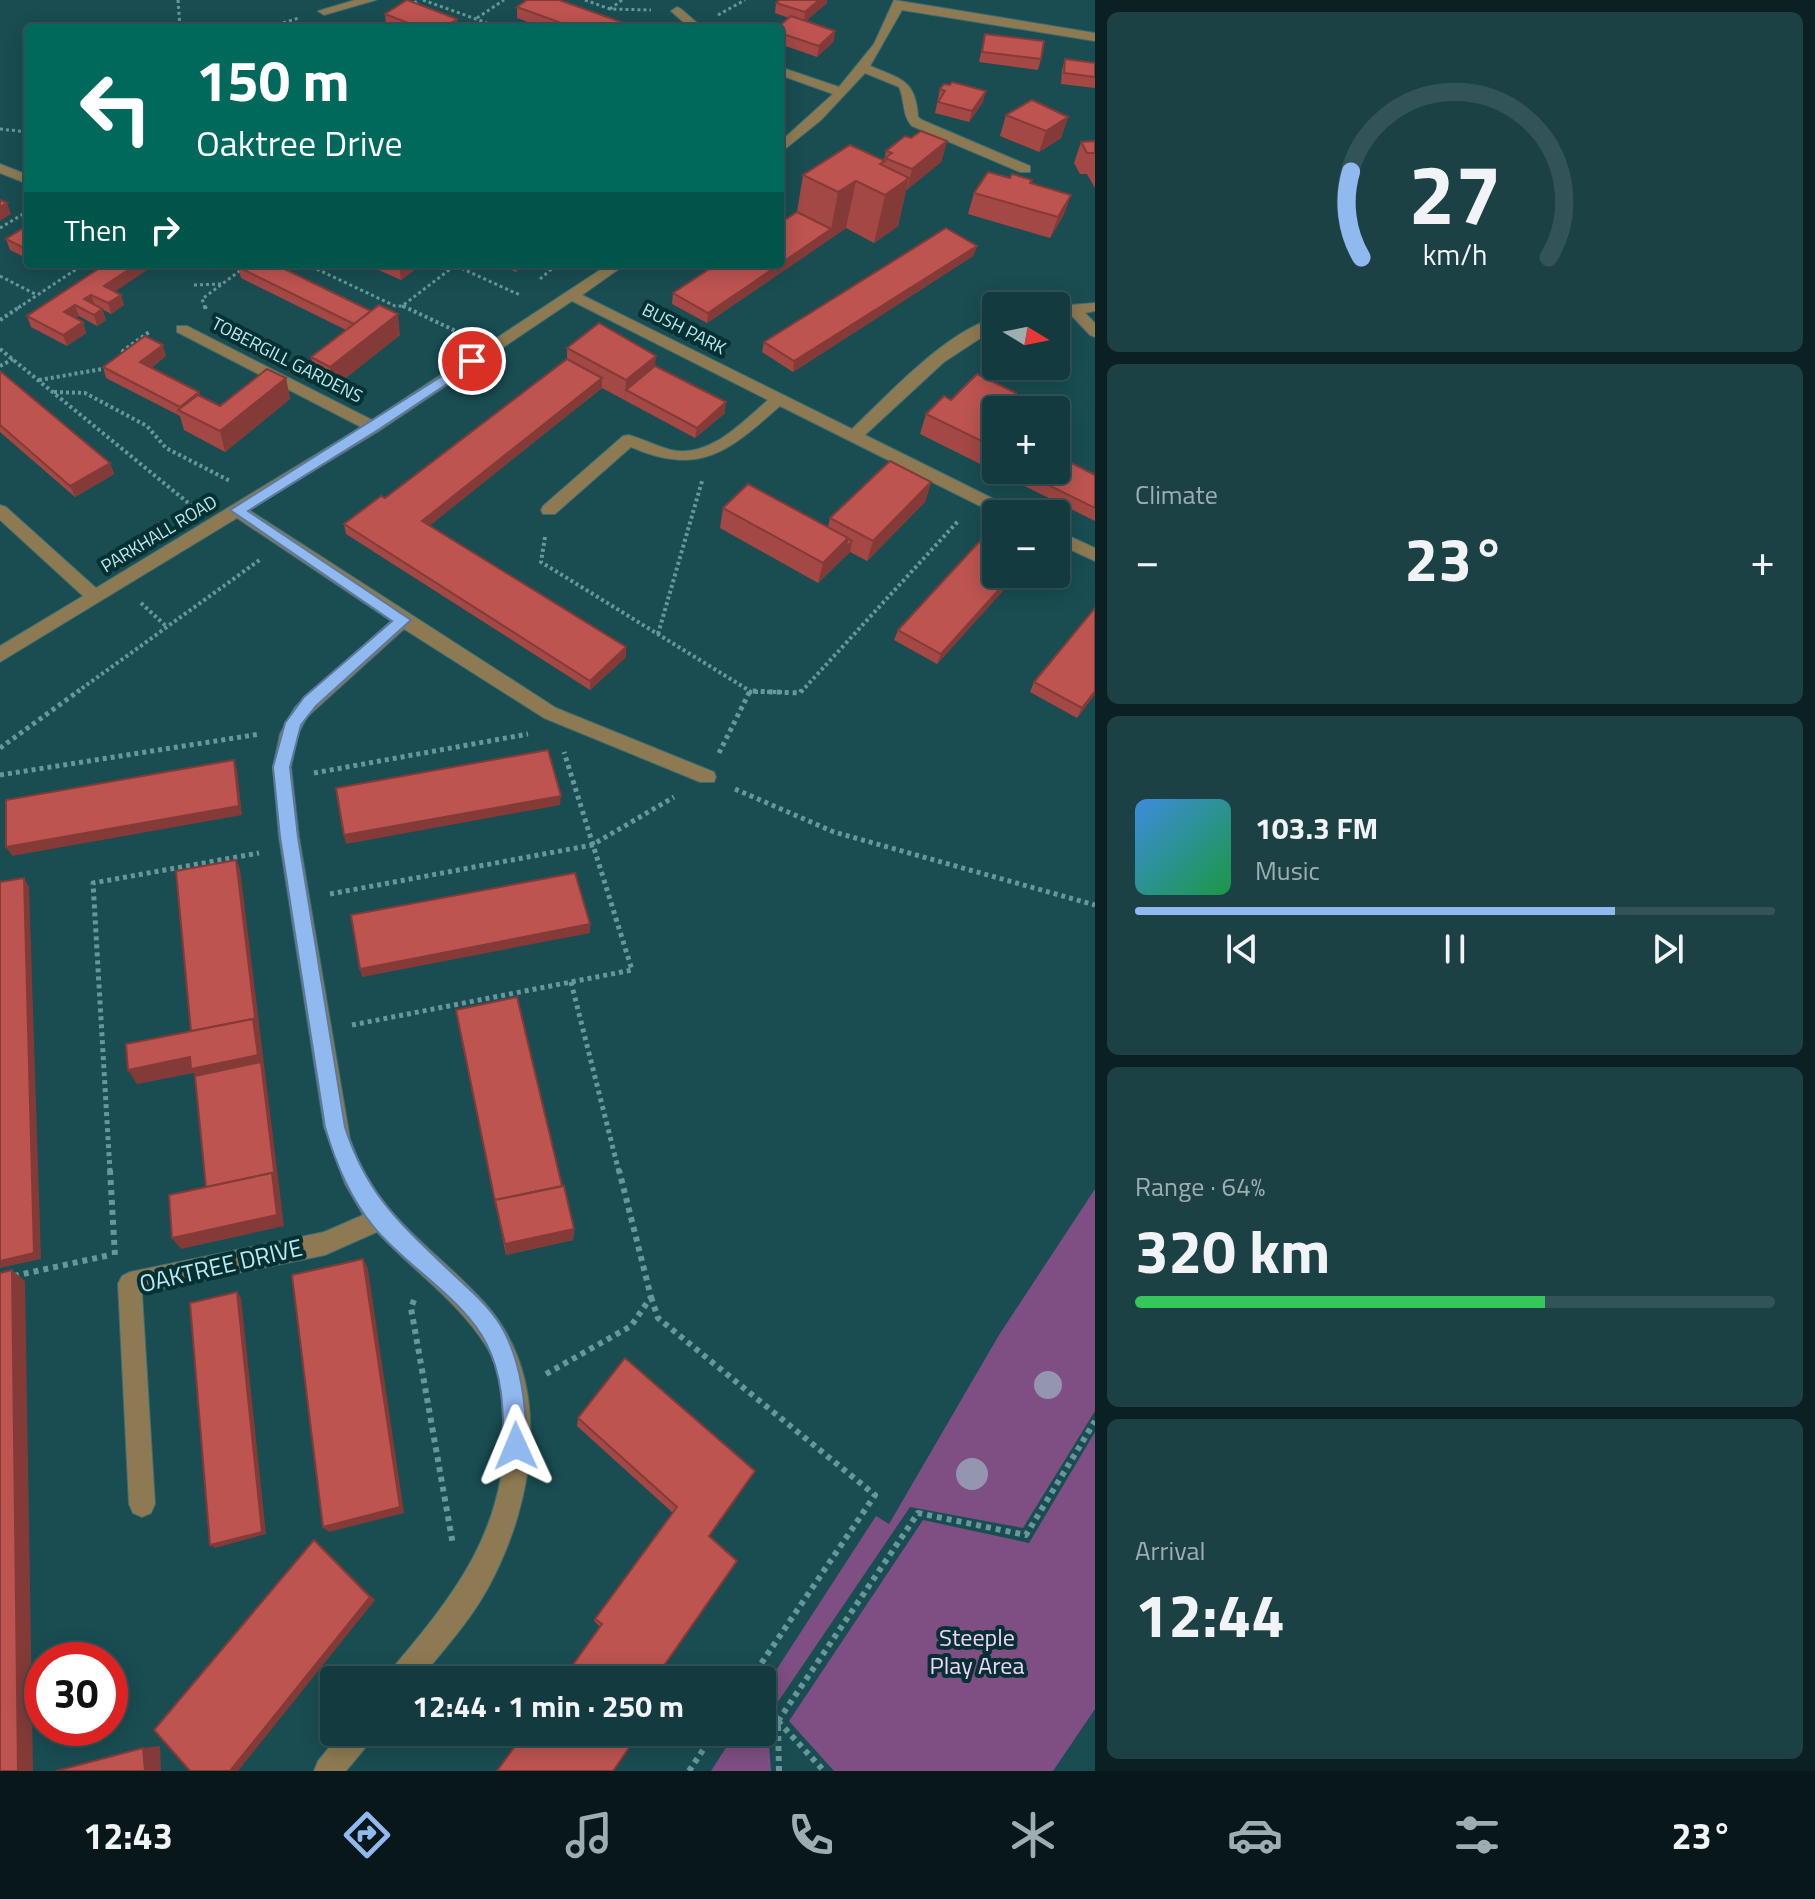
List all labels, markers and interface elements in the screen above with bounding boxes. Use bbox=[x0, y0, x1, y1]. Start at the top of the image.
text: 150 m bbox=[196, 38, 349, 123]
icon: left bbox=[64, 56, 168, 160]
text: Oaktree Drive bbox=[196, 115, 403, 170]
text: 27 bbox=[1408, 129, 1502, 255]
text: Then bbox=[64, 207, 127, 253]
icon: right bbox=[143, 208, 187, 252]
text: km/h bbox=[1423, 233, 1487, 276]
north arrow bbox=[982, 292, 1070, 380]
map controls bbox=[982, 292, 1070, 588]
street label: BUSH PARK bbox=[638, 296, 731, 361]
street label: TOBERGILL GARDENS bbox=[207, 310, 367, 409]
pin bbox=[438, 327, 506, 395]
icon: arrive bbox=[450, 339, 494, 383]
button: + bbox=[982, 396, 1070, 484]
text: Climate bbox=[1135, 475, 1218, 514]
street label: PARKHALL ROAD bbox=[95, 488, 222, 579]
button: − bbox=[982, 500, 1070, 588]
text: 23° bbox=[1405, 513, 1505, 604]
text: − bbox=[1135, 526, 1160, 593]
text: + bbox=[1750, 526, 1775, 593]
text: 103.3 FM bbox=[1255, 805, 1378, 851]
text: Music bbox=[1255, 851, 1320, 890]
icon: previous bbox=[1220, 927, 1264, 971]
icon: pause bbox=[1433, 927, 1477, 971]
icon: next bbox=[1646, 927, 1690, 971]
text: Range · 64% bbox=[1135, 1167, 1265, 1206]
text: 320 km bbox=[1135, 1205, 1330, 1296]
street label: OAKTREE DRIVE bbox=[136, 1229, 306, 1301]
position arrow bbox=[474, 1404, 558, 1488]
text: Arrival bbox=[1135, 1531, 1206, 1570]
text: 12:44 bbox=[1135, 1569, 1285, 1660]
park label: Steeple Play Area bbox=[929, 1619, 1025, 1683]
speed limit sign: 30 bbox=[24, 1642, 128, 1746]
text: 12:44 · 1 min · 250 m bbox=[412, 1683, 684, 1729]
icon: directions bbox=[339, 1807, 395, 1863]
icon: music bbox=[561, 1807, 617, 1863]
icon: phone bbox=[783, 1807, 839, 1863]
icon: climate bbox=[1005, 1807, 1061, 1863]
icon: car bbox=[1227, 1807, 1283, 1863]
icon: filters bbox=[1449, 1807, 1505, 1863]
text: 12:43 bbox=[83, 1808, 173, 1863]
text: 23° bbox=[1671, 1808, 1732, 1863]

